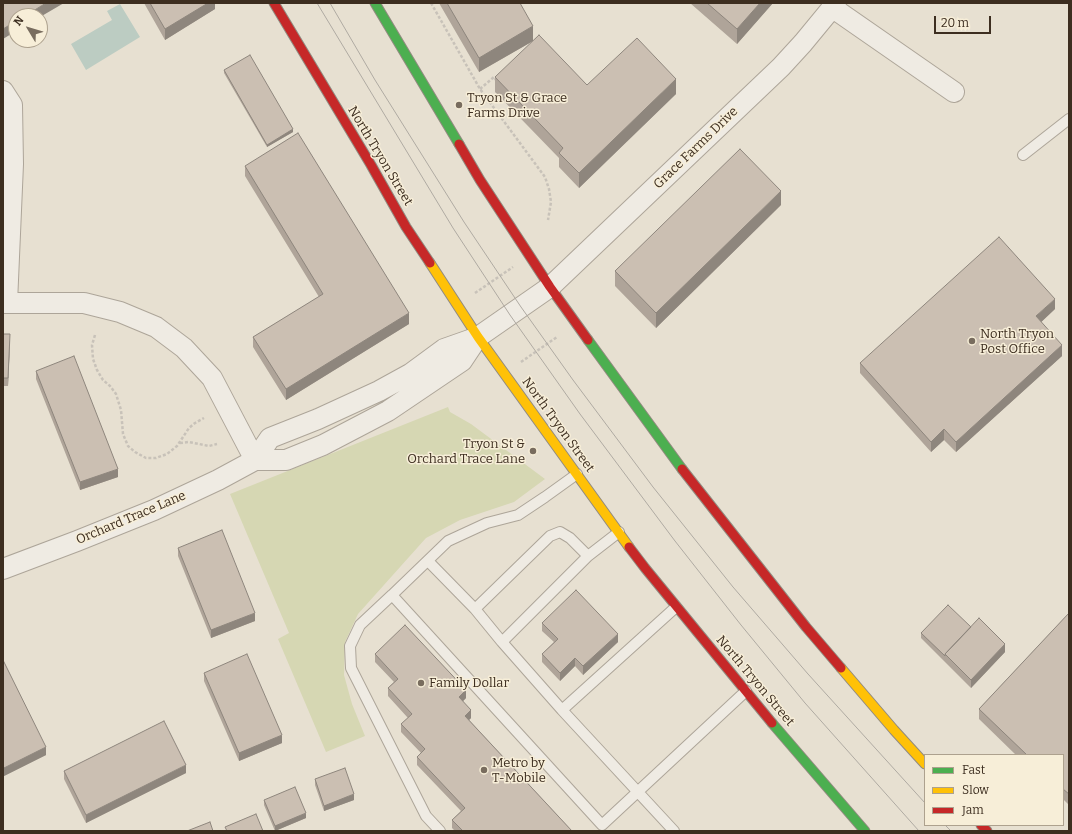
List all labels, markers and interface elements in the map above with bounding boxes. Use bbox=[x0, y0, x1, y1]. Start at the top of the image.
north arrow bbox=[8, 8, 48, 48]
scale bar bbox=[936, 8, 993, 34]
text: N bbox=[11, 14, 27, 28]
text: 20 m bbox=[941, 16, 969, 30]
place label: Tryon St & Grace Farms Drive bbox=[467, 90, 567, 121]
marker: Tryon St & Grace Farms Drive bbox=[454, 100, 464, 110]
street label: North Tryon Street bbox=[344, 103, 416, 209]
street label: Grace Farms Drive bbox=[651, 104, 741, 192]
place label: North Tryon Post Office bbox=[980, 326, 1054, 357]
marker: North Tryon Post Office bbox=[967, 336, 977, 346]
street label: North Tryon Street bbox=[518, 375, 598, 475]
place label: Tryon St & Orchard Trace Lane bbox=[407, 436, 525, 467]
marker: Tryon St & Orchard Trace Lane bbox=[528, 446, 538, 456]
street label: Orchard Trace Lane bbox=[74, 488, 188, 548]
street label: North Tryon Street bbox=[713, 633, 797, 729]
place label: Family Dollar bbox=[429, 675, 509, 691]
marker: Family Dollar bbox=[416, 678, 426, 688]
legend bbox=[924, 754, 1064, 826]
place label: Metro by T-Mobile bbox=[492, 755, 546, 786]
text: Fast bbox=[962, 763, 985, 777]
marker: Metro by T-Mobile bbox=[479, 765, 489, 775]
text: Slow bbox=[962, 783, 989, 797]
text: Jam bbox=[962, 803, 984, 817]

